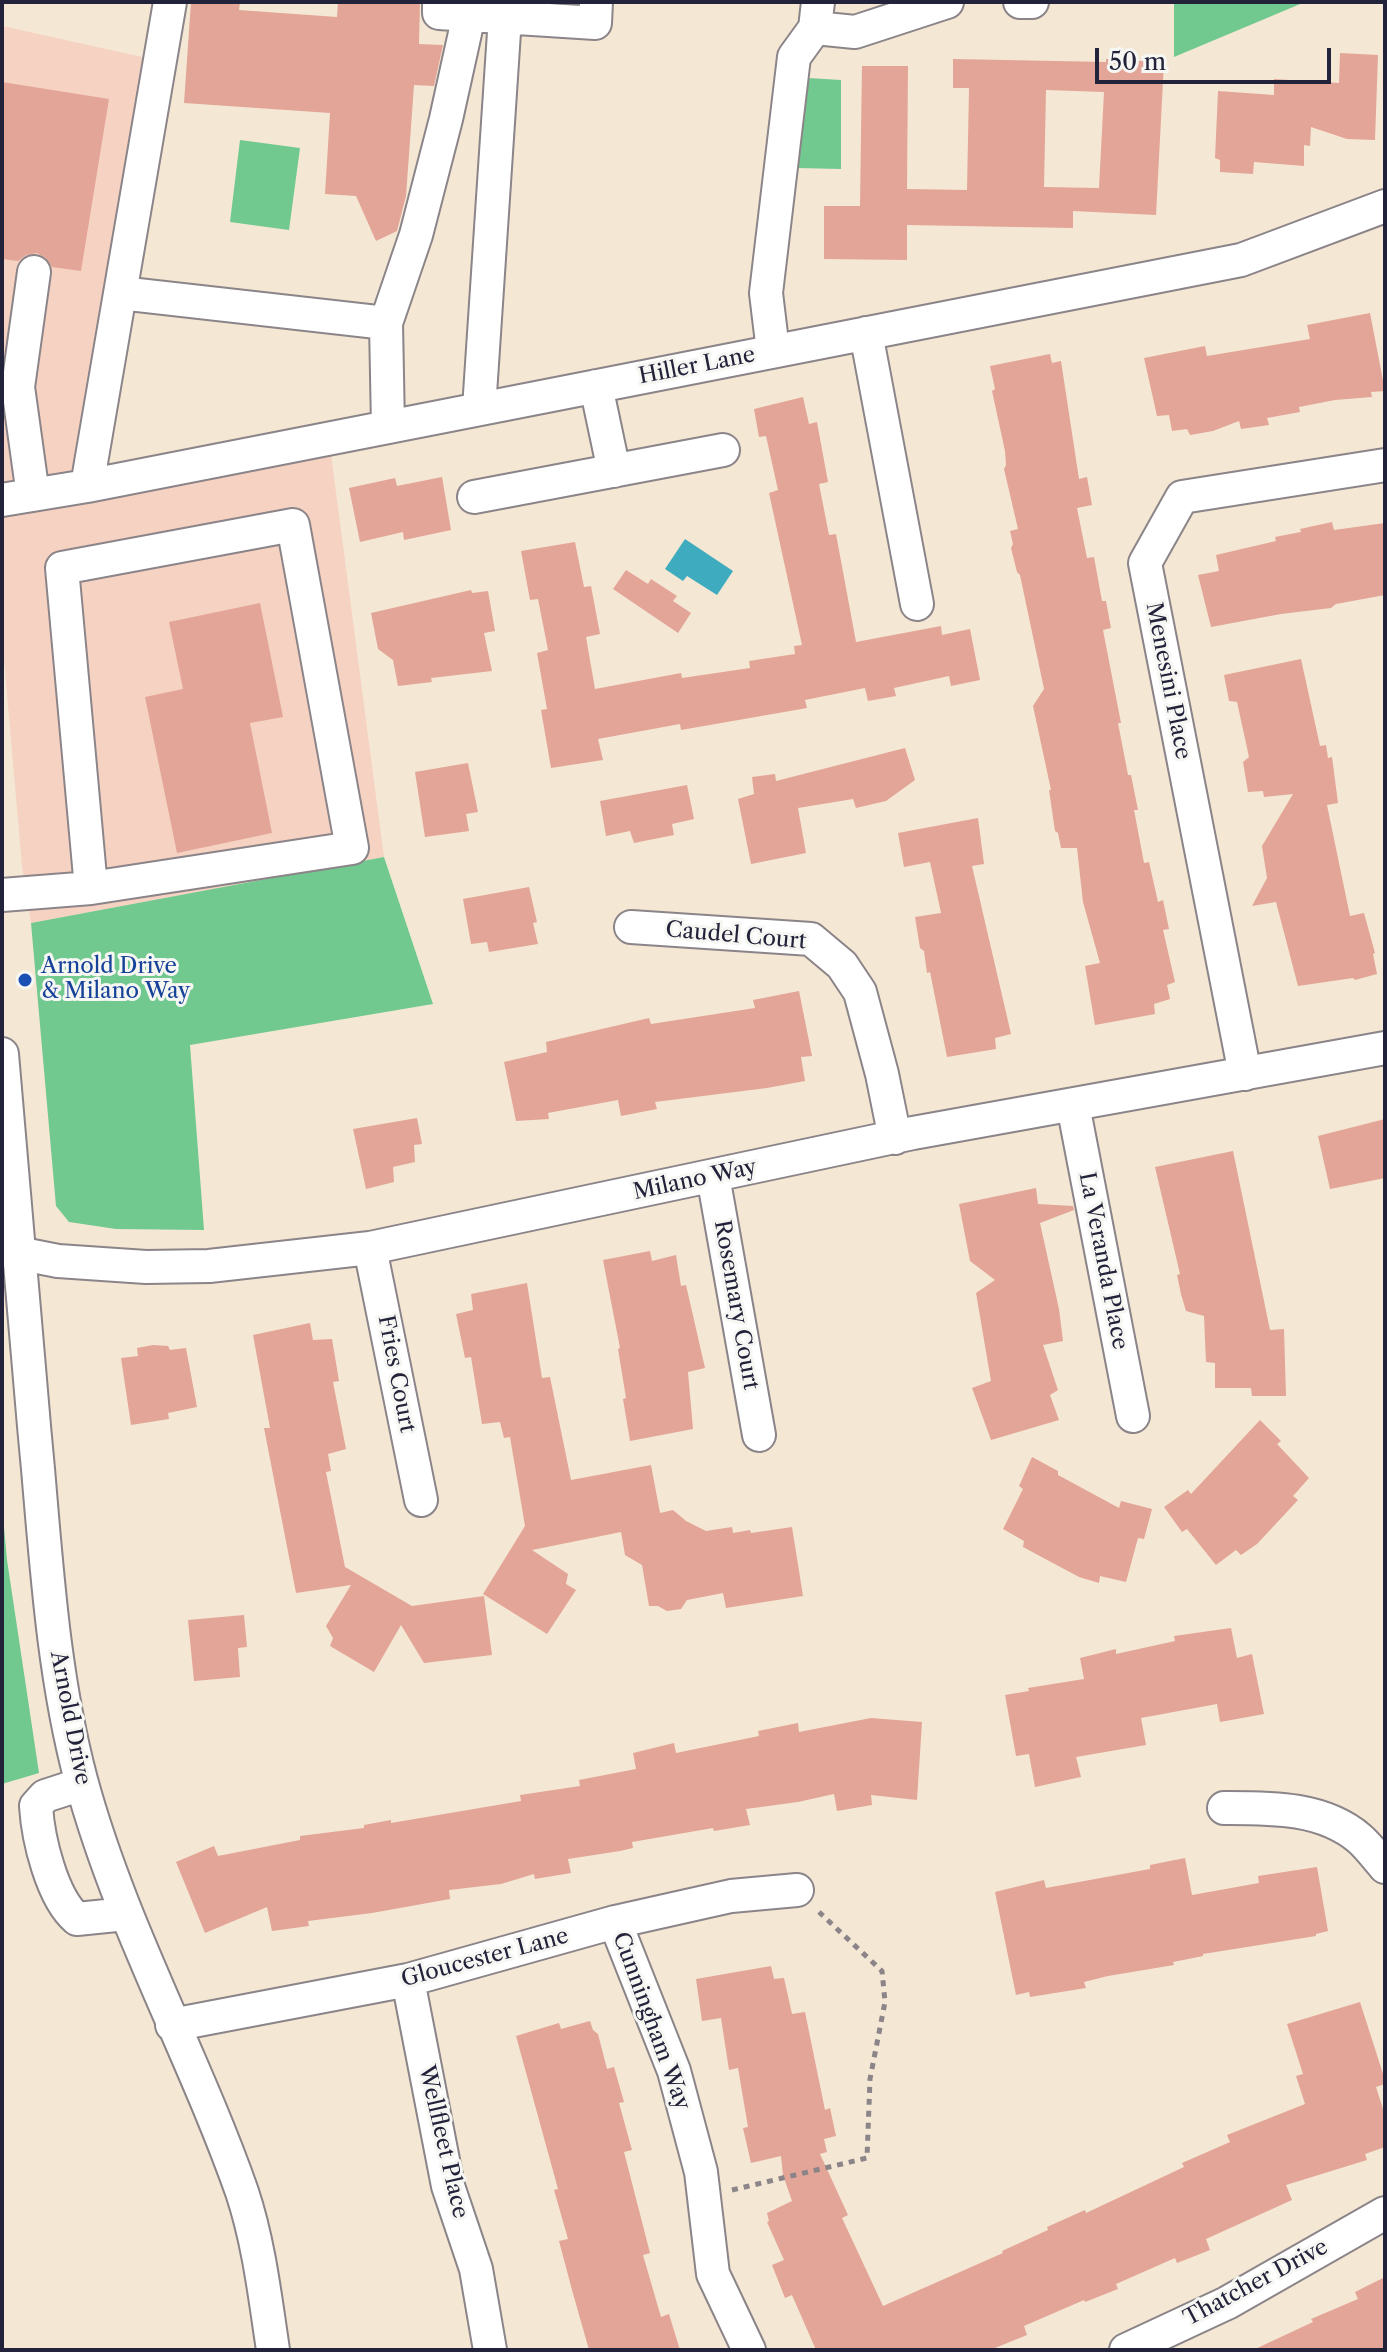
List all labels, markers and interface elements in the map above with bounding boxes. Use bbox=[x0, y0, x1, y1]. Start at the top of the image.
scale bar bbox=[1099, 32, 1335, 82]
text: 50 m bbox=[1109, 47, 1166, 76]
street label: Hiller Lane bbox=[636, 342, 758, 390]
street label: Menesini Place bbox=[1140, 600, 1196, 762]
street label: Caudel Court bbox=[664, 917, 808, 955]
place label: Arnold Drive & Milano Way bbox=[41, 954, 190, 1006]
marker: Arnold Drive & Milano Way bbox=[16, 971, 34, 989]
street label: Milano Way bbox=[631, 1154, 759, 1206]
street label: La Veranda Place bbox=[1073, 1170, 1133, 1352]
street label: Rosemary Court bbox=[708, 1218, 764, 1392]
street label: Fries Court bbox=[372, 1313, 420, 1435]
street label: Arnold Drive bbox=[44, 1649, 96, 1787]
street label: Gloucester Lane bbox=[399, 1923, 571, 1993]
street label: Cunningham Way bbox=[607, 1928, 695, 2114]
street label: Wellfleet Place bbox=[413, 2063, 473, 2221]
street label: Thatcher Drive bbox=[1179, 2234, 1333, 2332]

